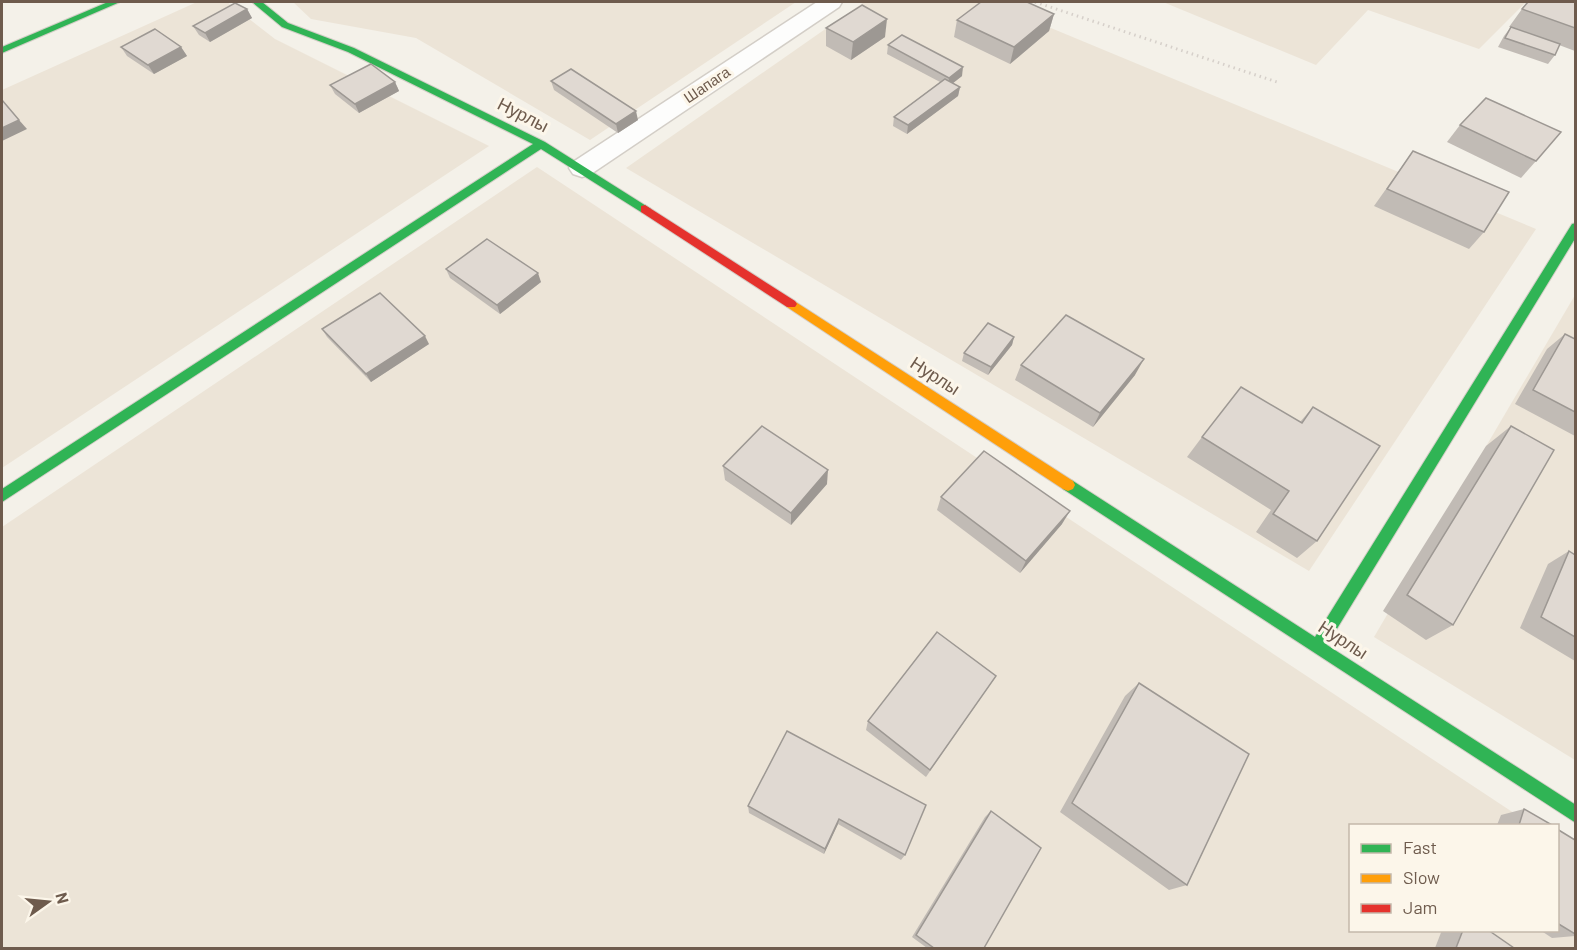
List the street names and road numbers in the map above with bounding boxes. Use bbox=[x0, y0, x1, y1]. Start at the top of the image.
street label: Шапага bbox=[680, 62, 734, 106]
street label: Нурлы bbox=[494, 92, 553, 136]
street label: Нурлы bbox=[907, 351, 964, 399]
street label: Нурлы bbox=[1315, 615, 1372, 663]

